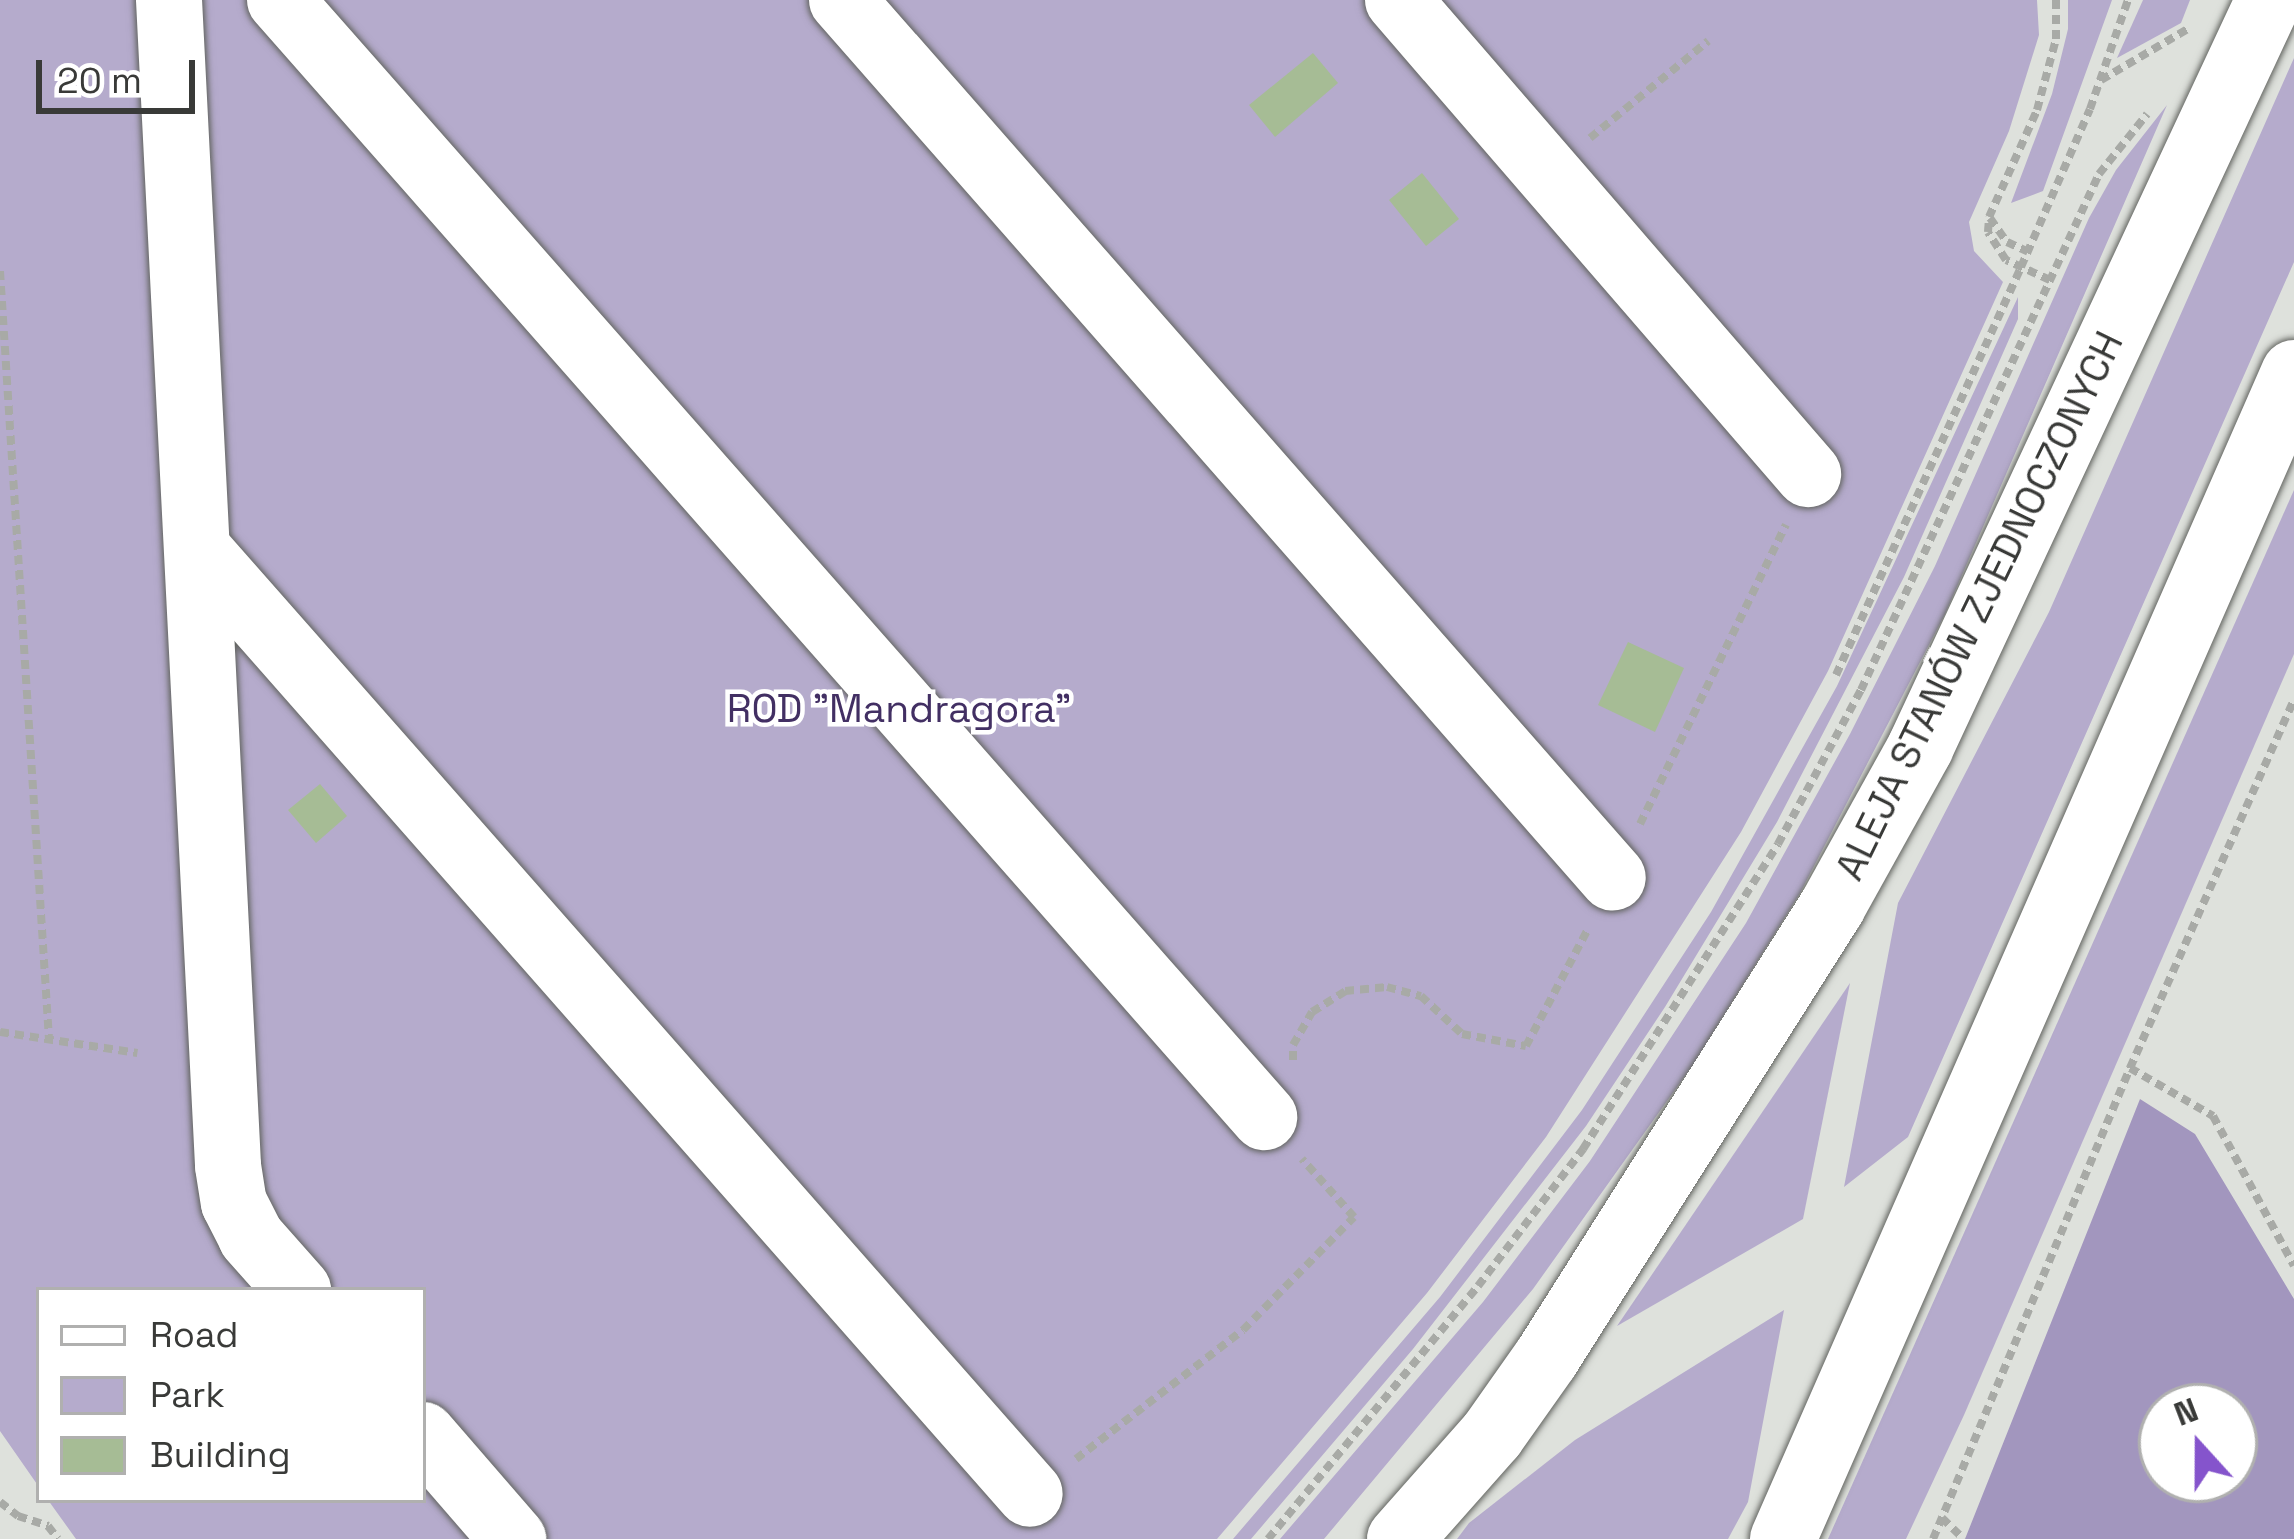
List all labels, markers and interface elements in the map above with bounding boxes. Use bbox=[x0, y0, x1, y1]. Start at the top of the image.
scale bar bbox=[42, 36, 201, 110]
text: 20 m bbox=[57, 58, 142, 104]
street label: ALEJA STANÓW ZJEDNOCZONYCH bbox=[1826, 324, 2134, 888]
park label: ROD "Mandragora" bbox=[727, 686, 1071, 732]
legend bbox=[36, 1287, 426, 1503]
text: Road bbox=[150, 1312, 238, 1358]
text: Park bbox=[150, 1372, 225, 1418]
north arrow bbox=[2138, 1383, 2258, 1503]
text: N bbox=[2168, 1389, 2204, 1436]
text: Building bbox=[150, 1432, 291, 1478]

